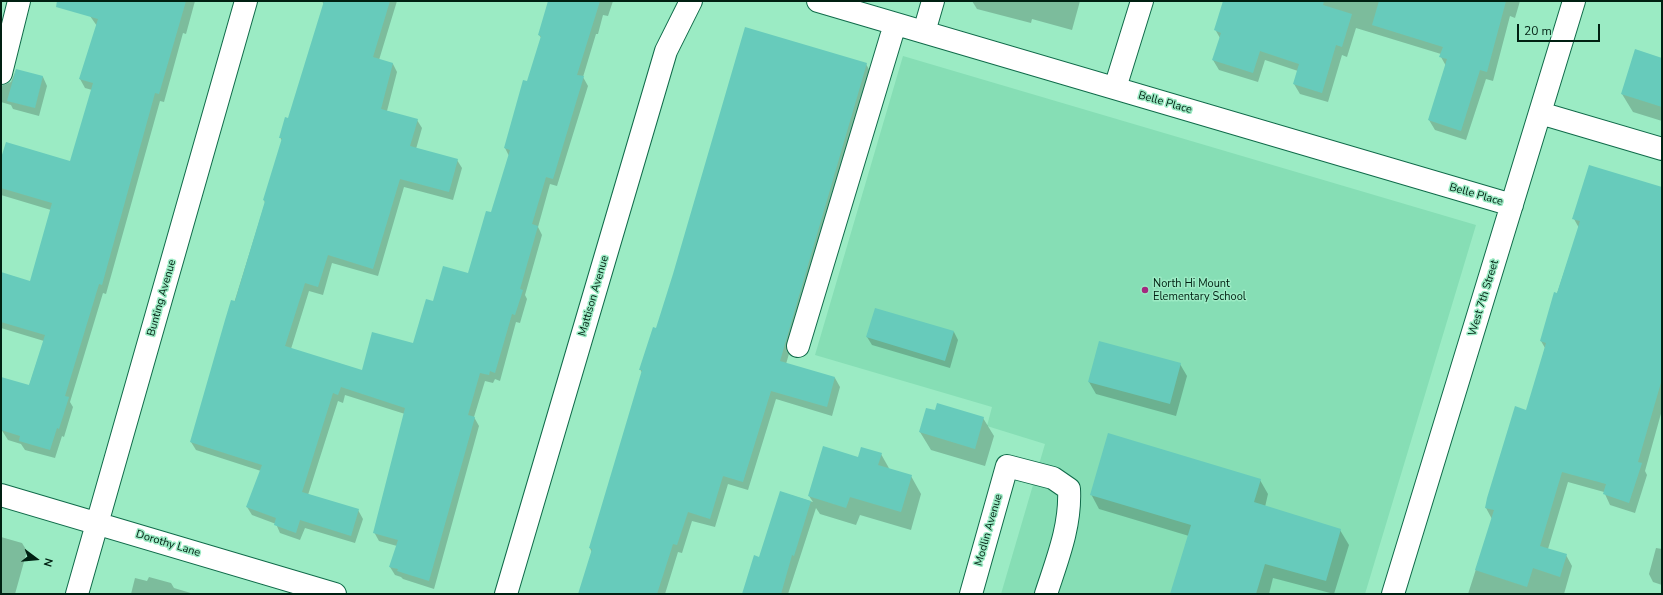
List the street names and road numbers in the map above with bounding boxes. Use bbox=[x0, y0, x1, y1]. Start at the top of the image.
street label: Belle Place bbox=[1137, 89, 1193, 117]
street label: Belle Place bbox=[1448, 181, 1504, 209]
street label: Mattison Avenue bbox=[576, 254, 612, 338]
street label: Bunting Avenue bbox=[145, 258, 179, 338]
street label: West 7th Street bbox=[1466, 258, 1502, 338]
street label: Modlin Avenue bbox=[972, 492, 1006, 568]
street label: Dorothy Lane bbox=[134, 528, 202, 560]

